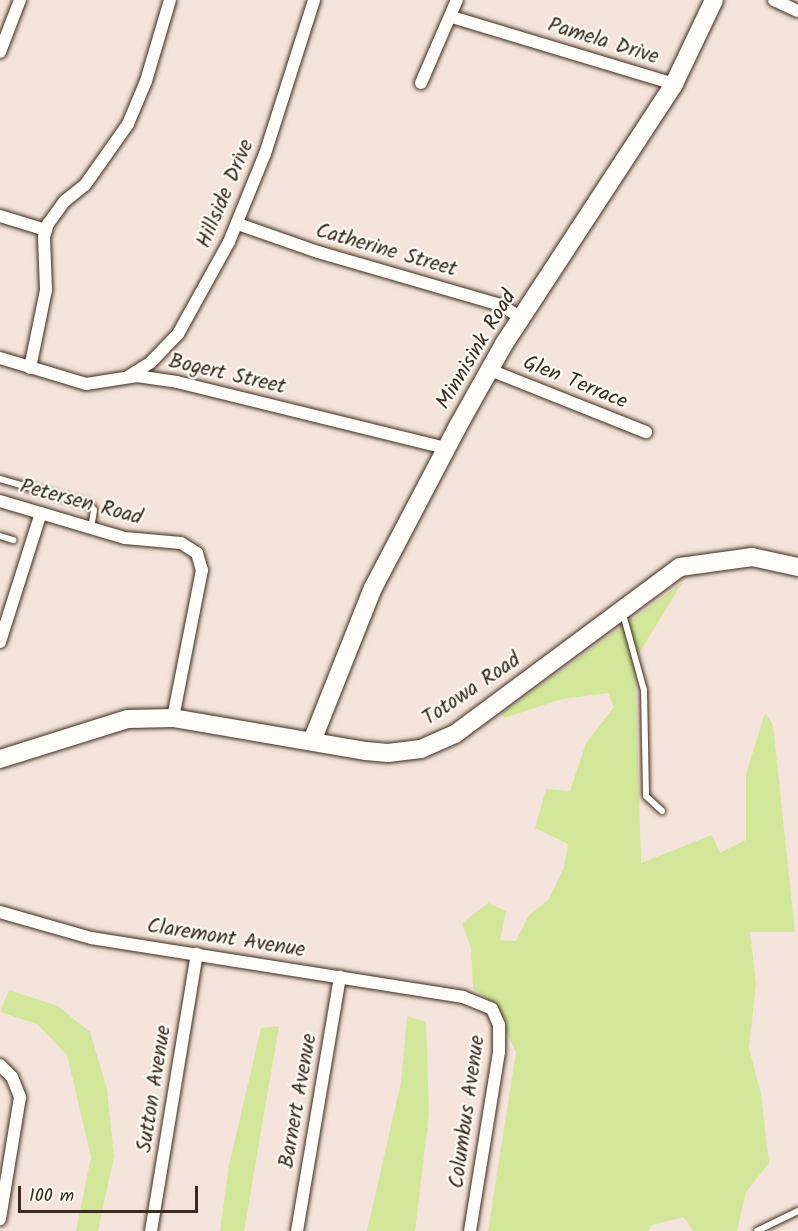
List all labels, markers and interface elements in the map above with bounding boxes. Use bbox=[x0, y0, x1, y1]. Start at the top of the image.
street label: Pamela Drive bbox=[545, 13, 661, 71]
street label: Hillside Drive bbox=[192, 136, 260, 252]
street label: Catherine Street bbox=[313, 219, 459, 283]
street label: Minnisink Road bbox=[432, 286, 522, 414]
street label: Bogert Street bbox=[166, 349, 288, 401]
street label: Glen Terrace bbox=[519, 351, 631, 415]
street label: Petersen Road bbox=[17, 475, 145, 531]
street label: Totowa Road bbox=[418, 648, 526, 732]
street label: Claremont Avenue bbox=[145, 914, 307, 964]
street label: Sutton Avenue bbox=[133, 1024, 177, 1154]
street label: Barnert Avenue bbox=[275, 1032, 323, 1170]
street label: Columbus Avenue bbox=[445, 1034, 491, 1190]
scale bar bbox=[21, 1174, 201, 1212]
text: 100 m bbox=[29, 1182, 74, 1211]

